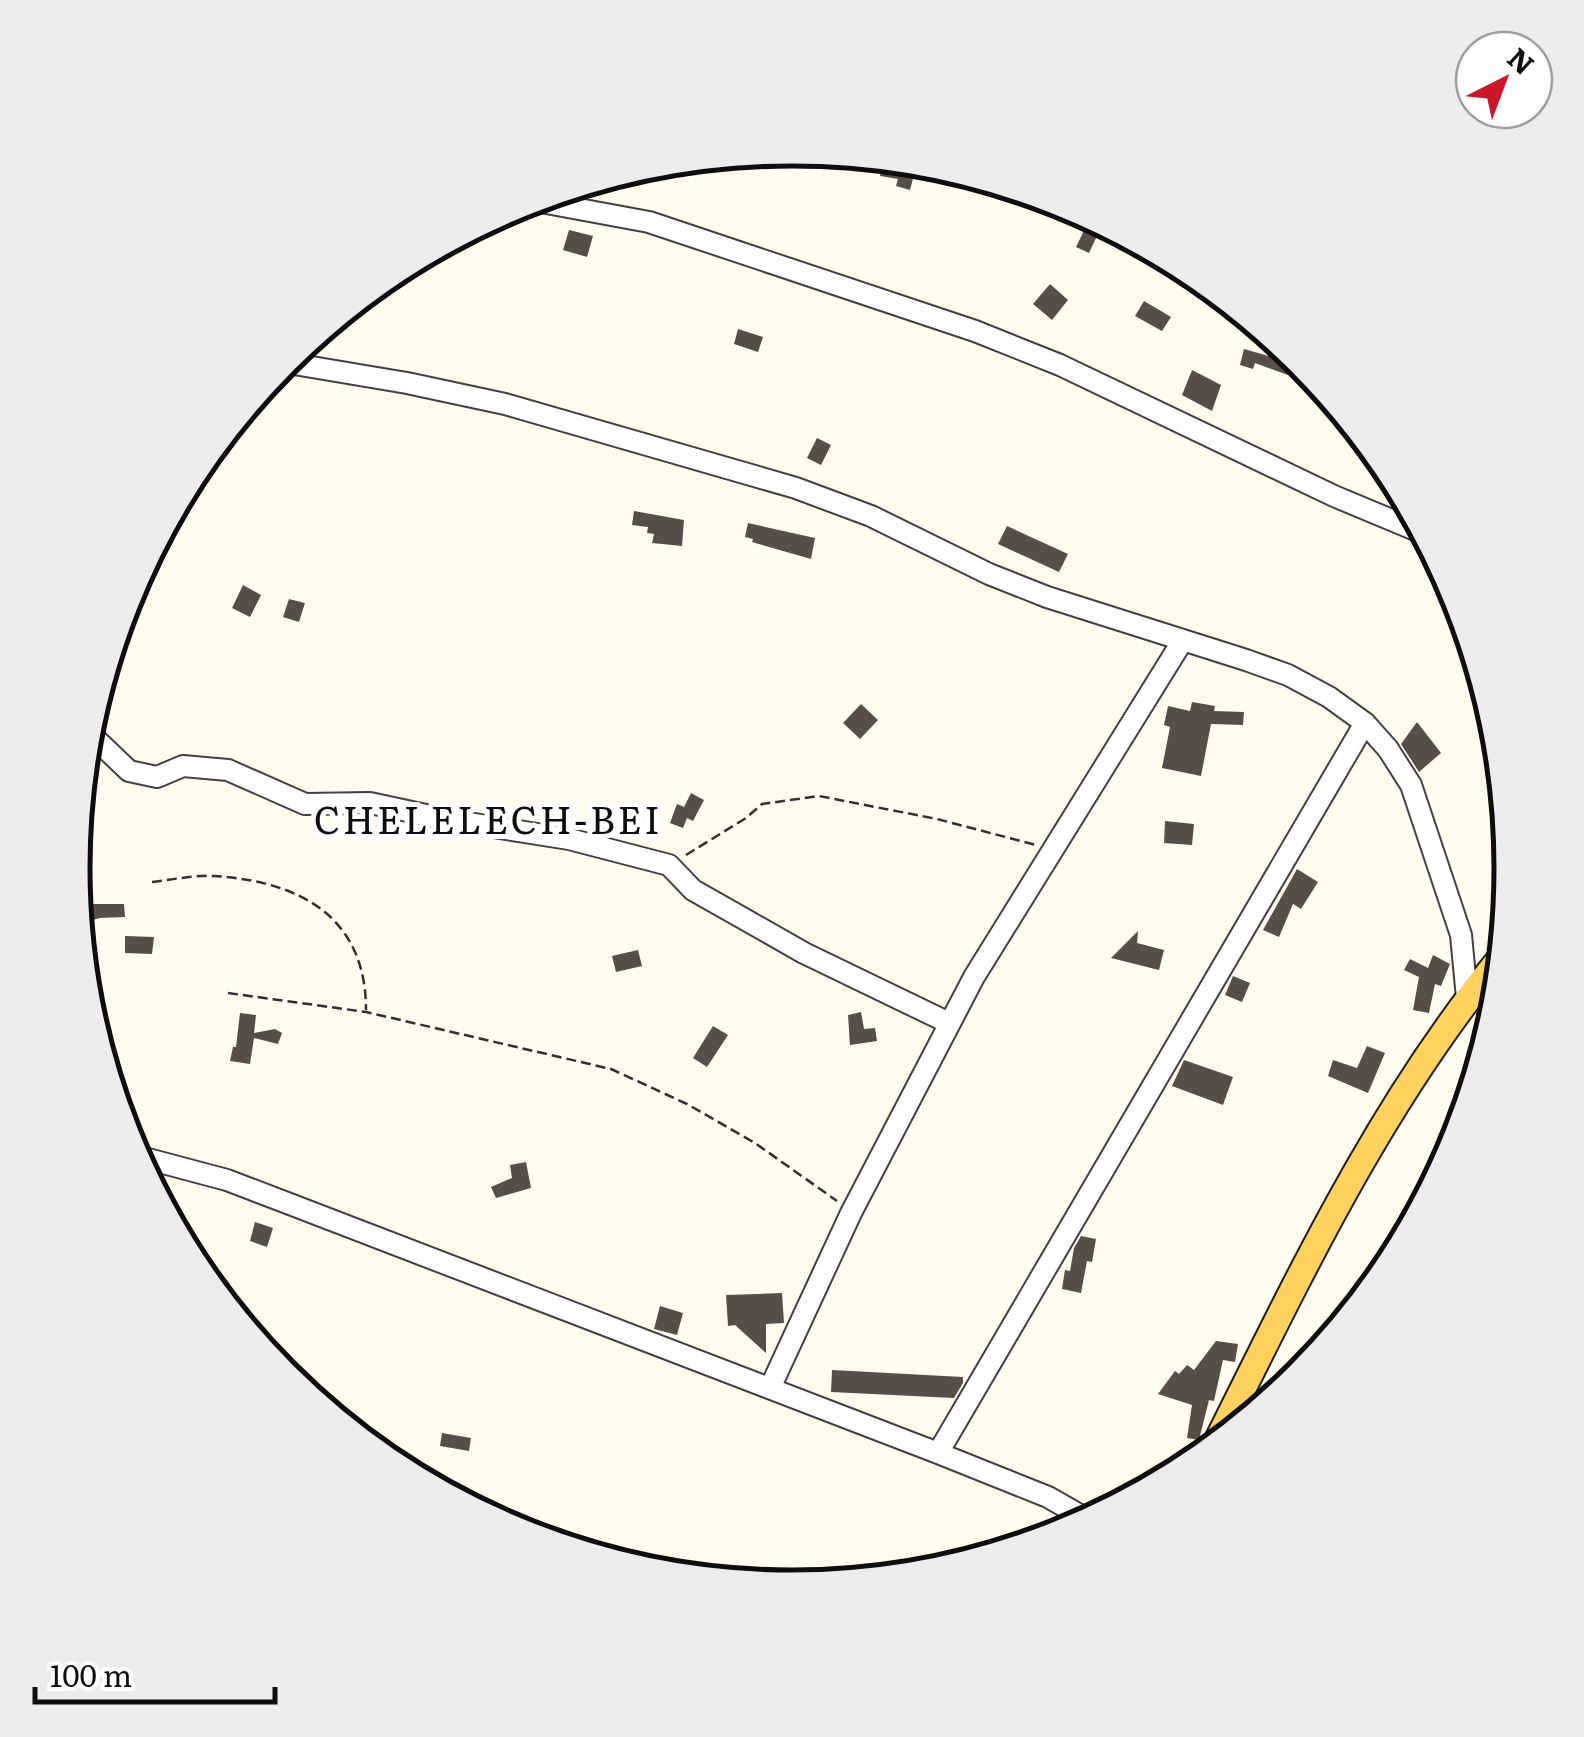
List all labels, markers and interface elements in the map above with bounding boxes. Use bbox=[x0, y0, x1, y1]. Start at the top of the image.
north arrow bbox=[1454, 30, 1554, 130]
text: N bbox=[1499, 36, 1545, 83]
district label: CHELELECH-BEI bbox=[314, 789, 662, 846]
scale bar bbox=[35, 1642, 275, 1704]
text: 100 m bbox=[50, 1652, 132, 1696]

